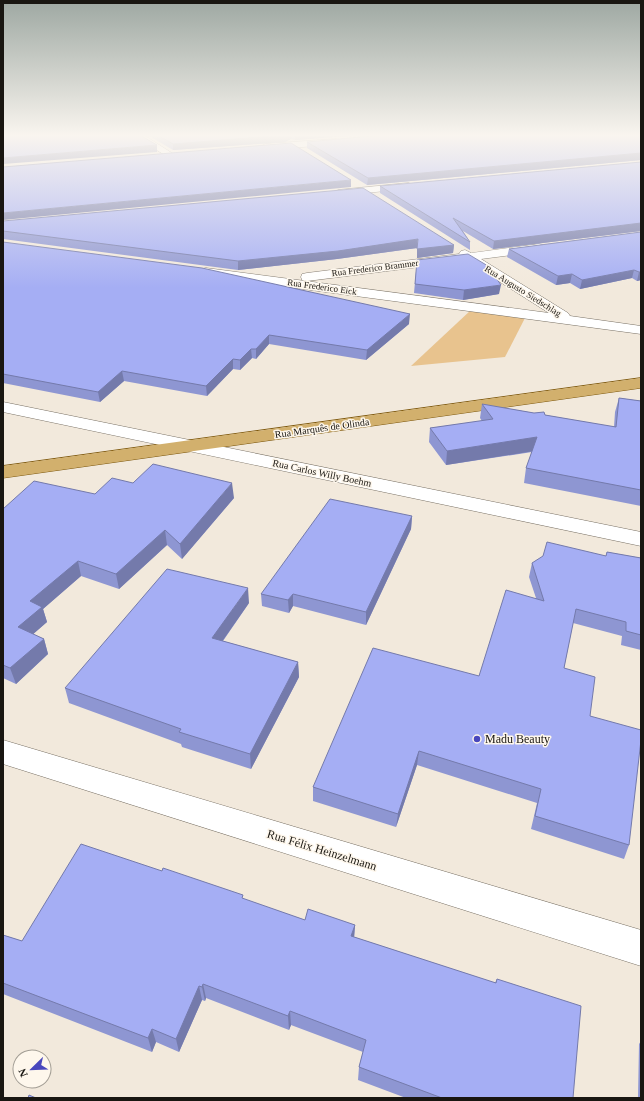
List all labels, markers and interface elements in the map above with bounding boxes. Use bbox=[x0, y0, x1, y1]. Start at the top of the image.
street label: Rua Frederico Brammer bbox=[331, 258, 419, 278]
street label: Rua Augusto Siedschlag bbox=[483, 263, 563, 319]
street label: Rua Frederico Eick bbox=[287, 277, 358, 297]
street label: Rua Marquês de Olinda bbox=[274, 416, 370, 440]
street label: Rua Carlos Willy Boehm bbox=[272, 457, 373, 489]
place label: Madu Beauty bbox=[485, 732, 550, 746]
marker: Madu Beauty bbox=[472, 734, 482, 744]
street label: Rua Félix Heinzelmann bbox=[265, 827, 379, 873]
north arrow bbox=[12, 1049, 52, 1089]
text: N bbox=[16, 1067, 30, 1079]

